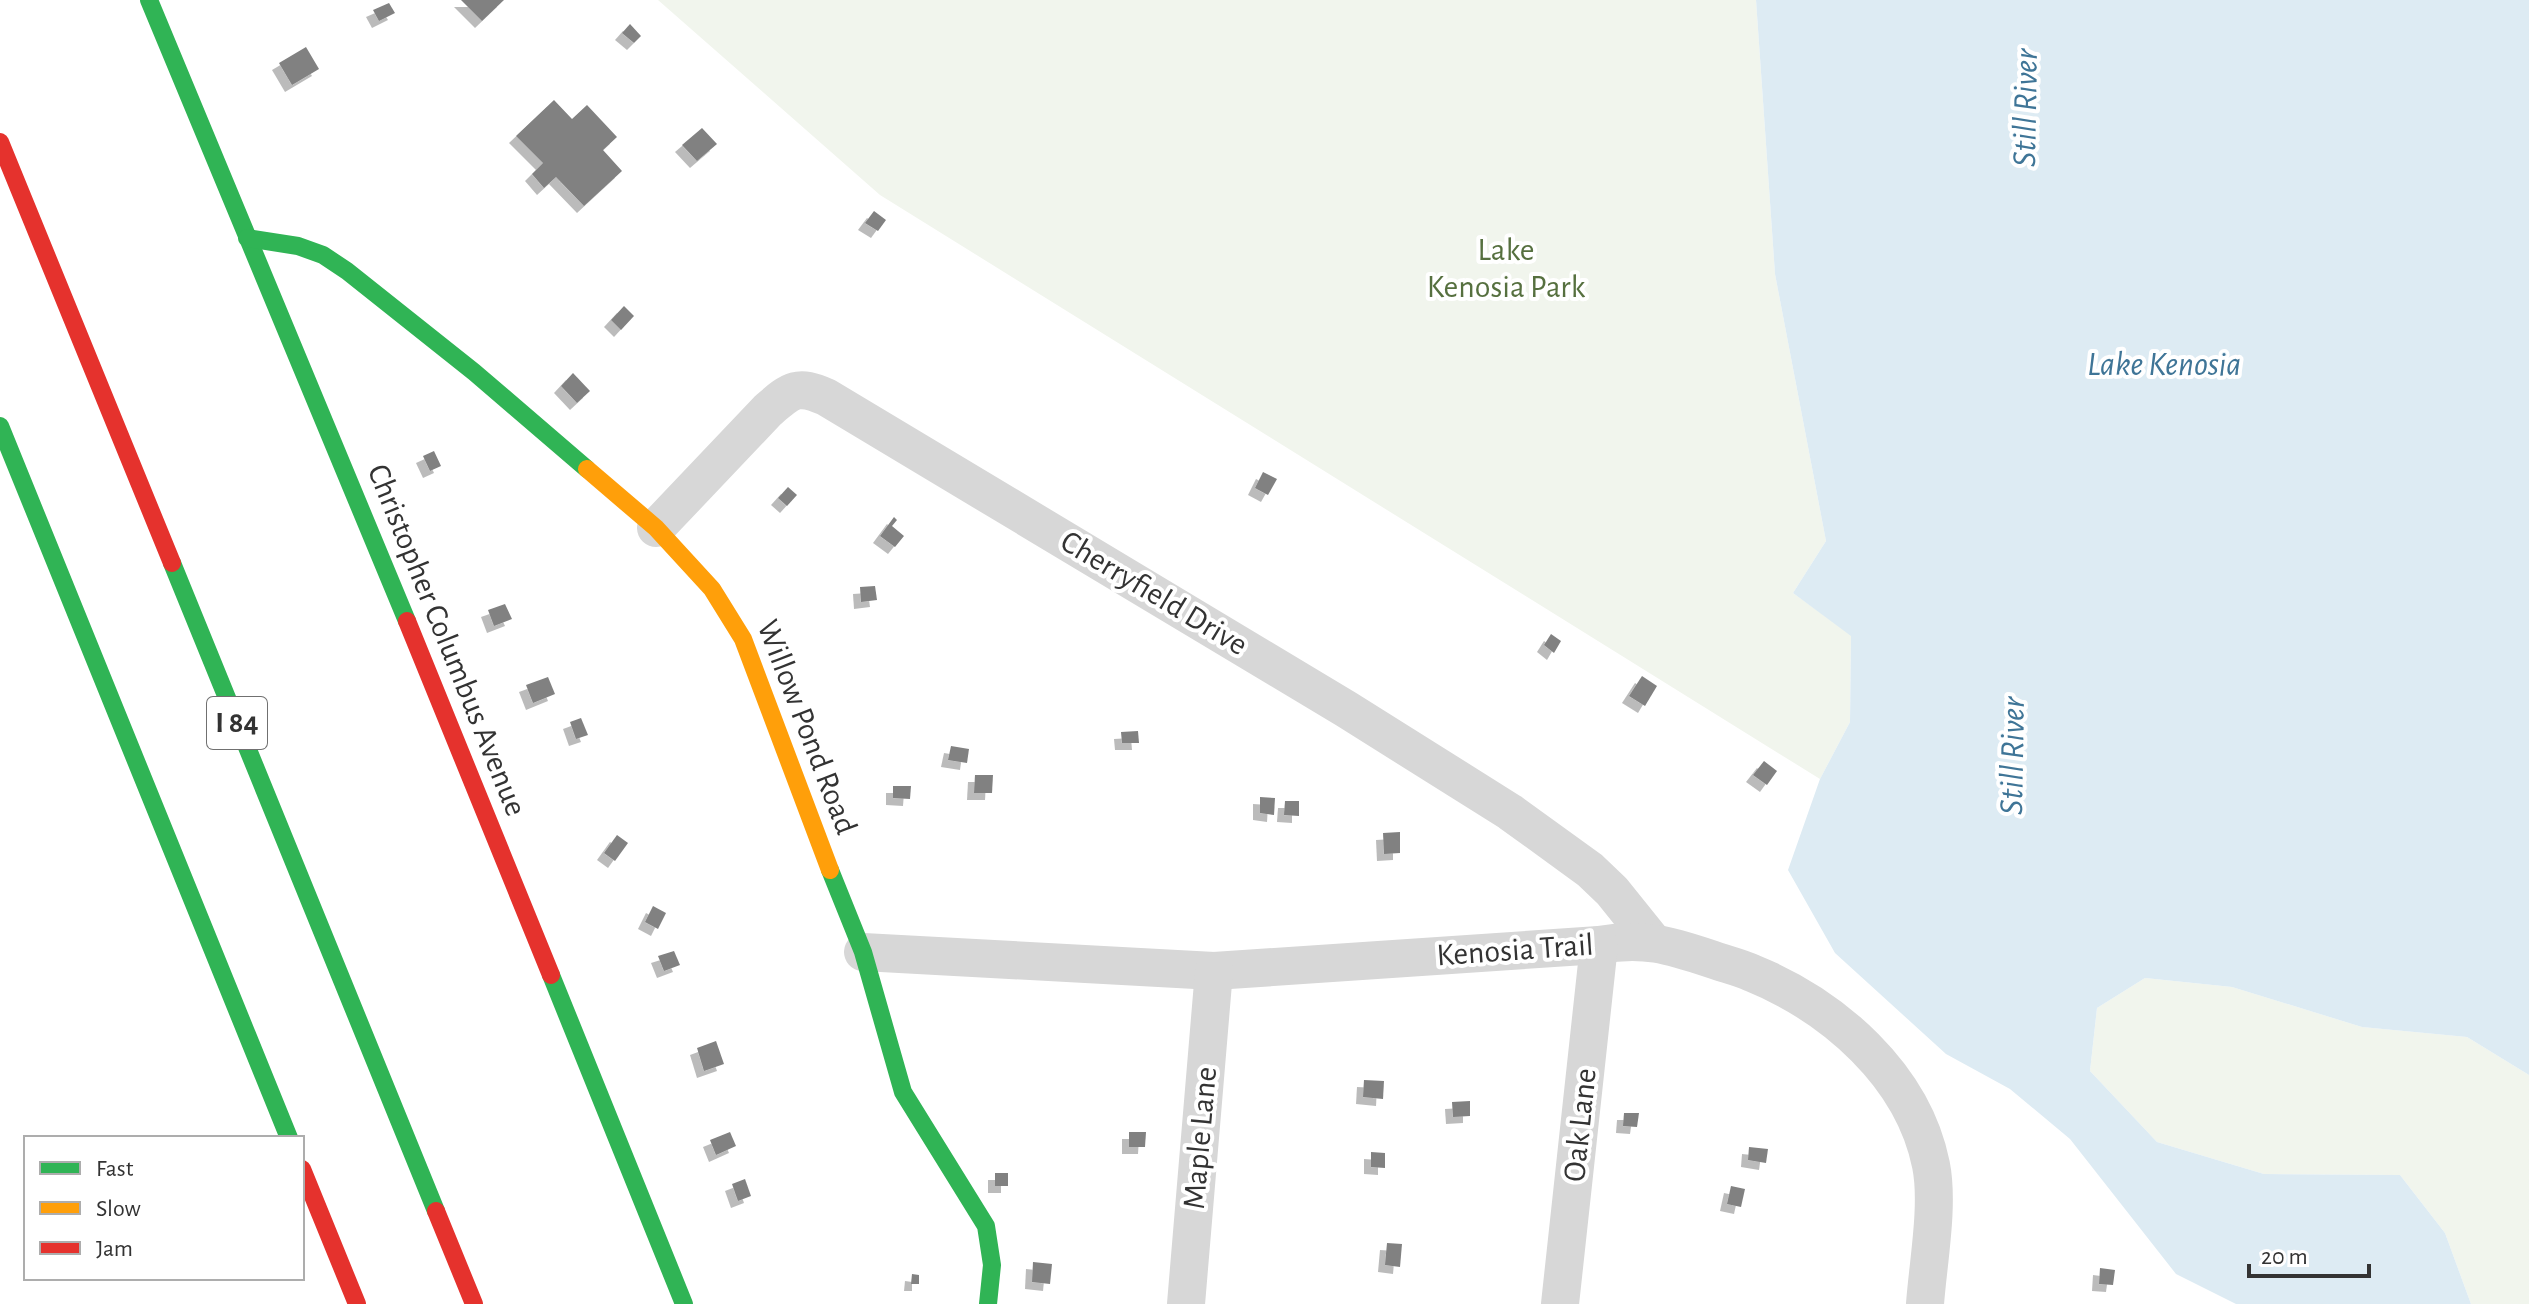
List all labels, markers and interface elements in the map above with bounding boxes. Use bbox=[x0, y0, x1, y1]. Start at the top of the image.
water label: Still River bbox=[2008, 48, 2044, 167]
park label: Lake Kenosia Park bbox=[1427, 234, 1586, 303]
water label: Lake Kenosia bbox=[2087, 348, 2241, 382]
street label: Christopher Columbus Avenue bbox=[362, 460, 532, 820]
street label: Cherryfield Drive bbox=[1055, 525, 1253, 661]
street label: Willow Pond Road bbox=[751, 615, 863, 839]
water label: Still River bbox=[1995, 696, 2031, 815]
road number: I 84 bbox=[207, 697, 267, 749]
street label: Kenosia Trail bbox=[1435, 929, 1595, 971]
street label: Maple Lane bbox=[1178, 1065, 1222, 1211]
street label: Oak Lane bbox=[1558, 1067, 1602, 1183]
legend bbox=[24, 1136, 304, 1280]
text: Fast bbox=[96, 1157, 134, 1181]
text: Slow bbox=[96, 1197, 141, 1221]
scale bar bbox=[2249, 1228, 2369, 1278]
text: Jam bbox=[96, 1237, 133, 1261]
text: 20 m bbox=[2261, 1245, 2308, 1269]

